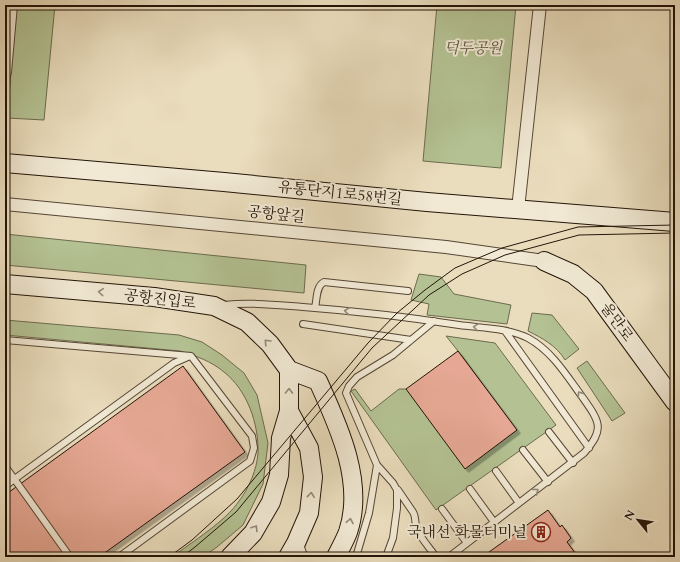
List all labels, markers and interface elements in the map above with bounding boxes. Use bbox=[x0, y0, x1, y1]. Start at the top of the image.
park label: 덕두공원 bbox=[444, 38, 503, 58]
street label: 유통단지1로58번길 bbox=[277, 177, 403, 209]
street label: 공항앞길 bbox=[246, 201, 306, 227]
street label: 공항진입로 bbox=[123, 285, 198, 313]
one-way arrow bbox=[98, 288, 104, 297]
street label: 울만로 bbox=[596, 299, 638, 346]
one-way arrow bbox=[344, 307, 350, 316]
one-way arrow bbox=[473, 323, 479, 332]
one-way arrow bbox=[264, 339, 272, 347]
one-way arrow bbox=[285, 388, 293, 394]
one-way arrow bbox=[577, 391, 585, 398]
one-way arrow bbox=[531, 489, 538, 496]
one-way arrow bbox=[306, 492, 315, 498]
north arrow bbox=[618, 500, 658, 540]
text: N bbox=[621, 507, 639, 523]
one-way arrow bbox=[345, 518, 354, 524]
building icon: 국내선 화물터미널 bbox=[530, 521, 552, 543]
place label: 국내선 화물터미널 bbox=[407, 522, 527, 542]
one-way arrow bbox=[251, 525, 258, 532]

